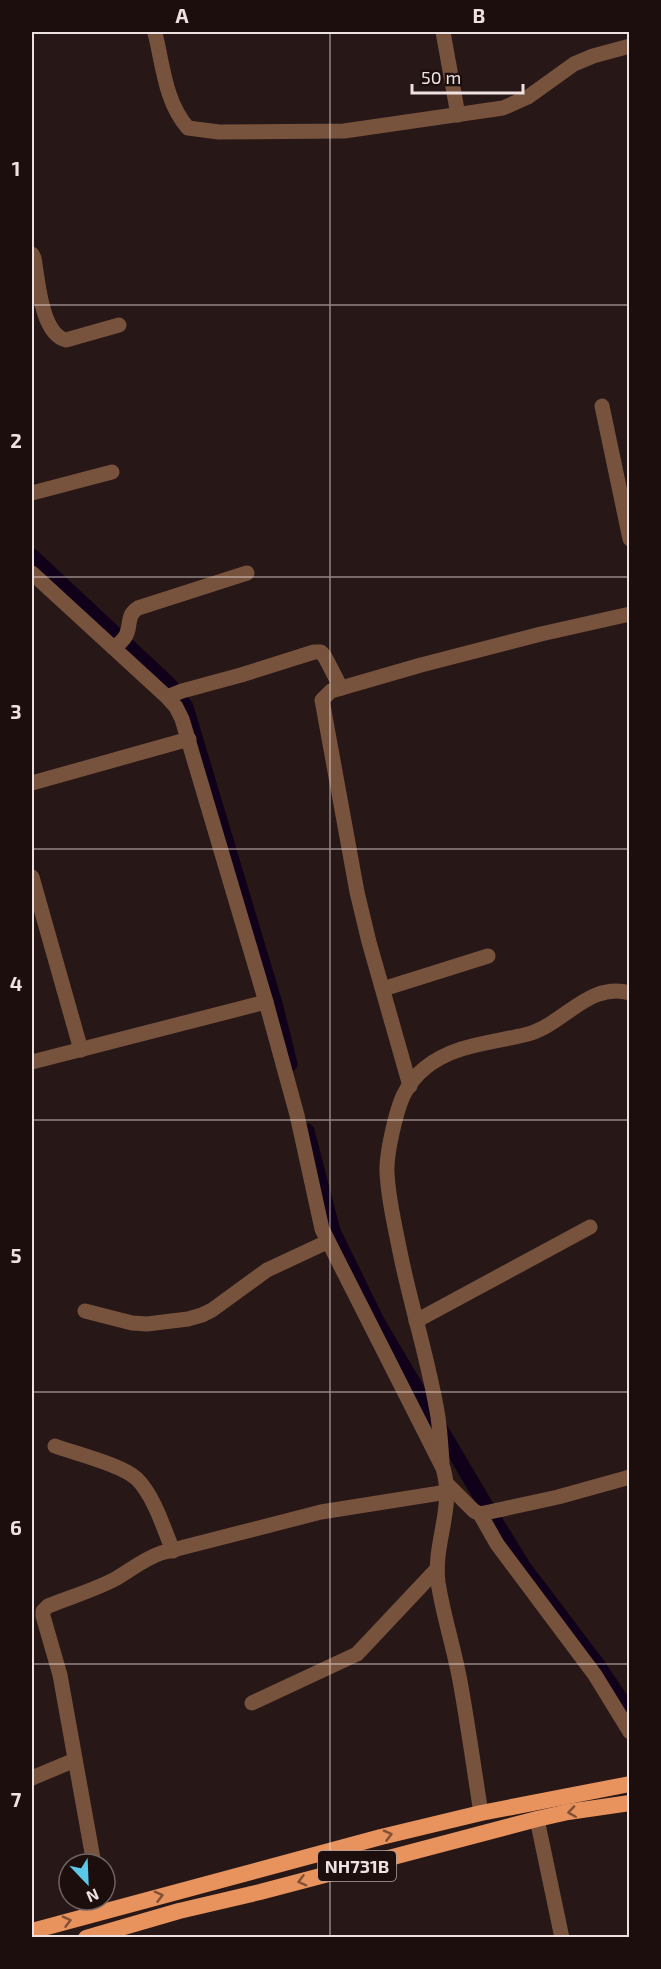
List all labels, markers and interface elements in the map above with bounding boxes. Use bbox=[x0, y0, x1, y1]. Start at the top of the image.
text: A bbox=[175, 3, 189, 27]
text: B bbox=[473, 3, 485, 27]
scale bar bbox=[412, 57, 523, 95]
text: 50 m bbox=[421, 66, 461, 88]
text: 1 bbox=[12, 156, 20, 180]
text: 2 bbox=[10, 428, 22, 452]
text: 3 bbox=[10, 699, 22, 723]
text: 4 bbox=[10, 971, 23, 995]
text: 5 bbox=[10, 1243, 22, 1267]
text: 6 bbox=[10, 1515, 22, 1539]
text: 7 bbox=[11, 1787, 22, 1811]
one-way arrow bbox=[567, 1805, 576, 1817]
one-way arrow bbox=[383, 1830, 393, 1843]
road number: NH731B bbox=[318, 1851, 396, 1881]
north arrow bbox=[57, 1852, 117, 1912]
one-way arrow bbox=[297, 1874, 307, 1886]
text: N bbox=[84, 1885, 102, 1907]
one-way arrow bbox=[154, 1891, 164, 1904]
one-way arrow bbox=[61, 1916, 72, 1928]

